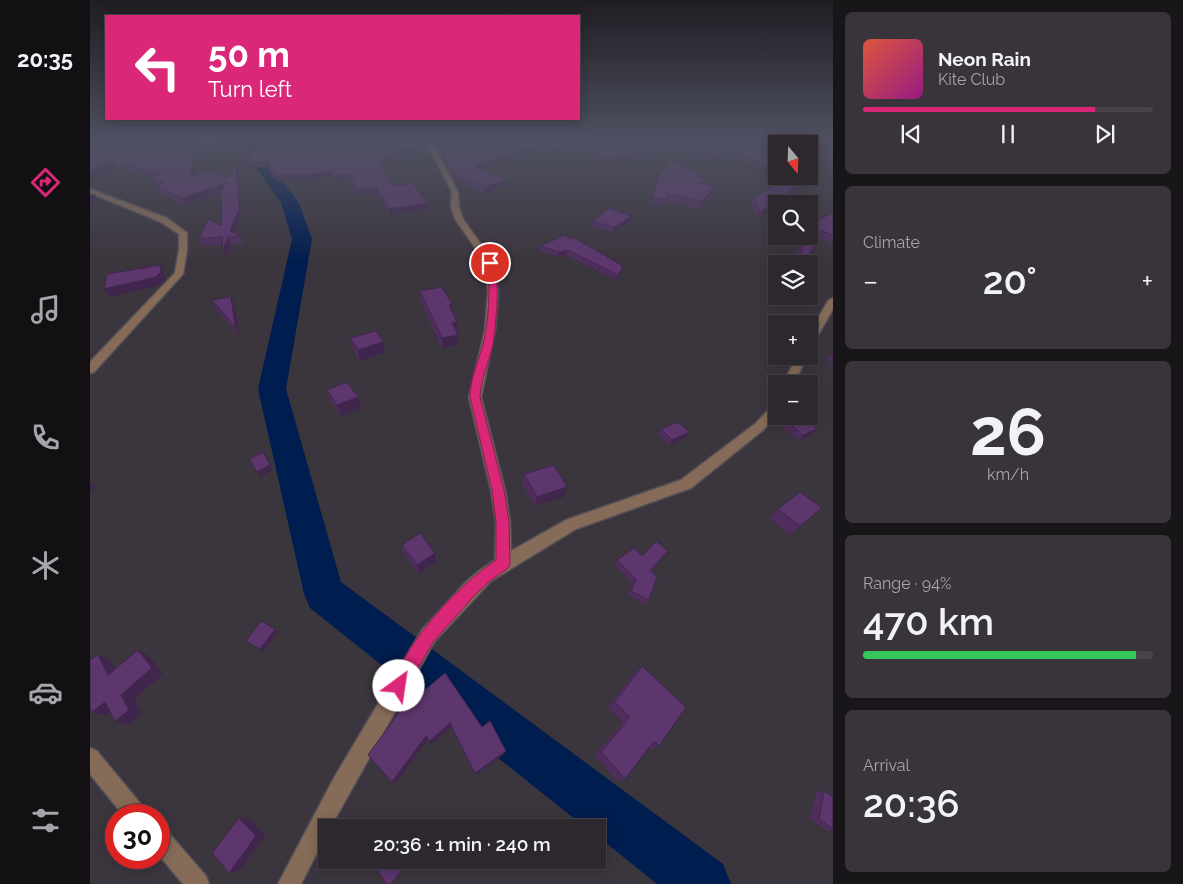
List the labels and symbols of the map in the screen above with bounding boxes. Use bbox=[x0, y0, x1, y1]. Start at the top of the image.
north arrow bbox=[768, 135, 818, 185]
pin bbox=[469, 242, 511, 284]
position arrow bbox=[372, 659, 424, 711]
speed limit sign: 30 bbox=[105, 804, 170, 869]

